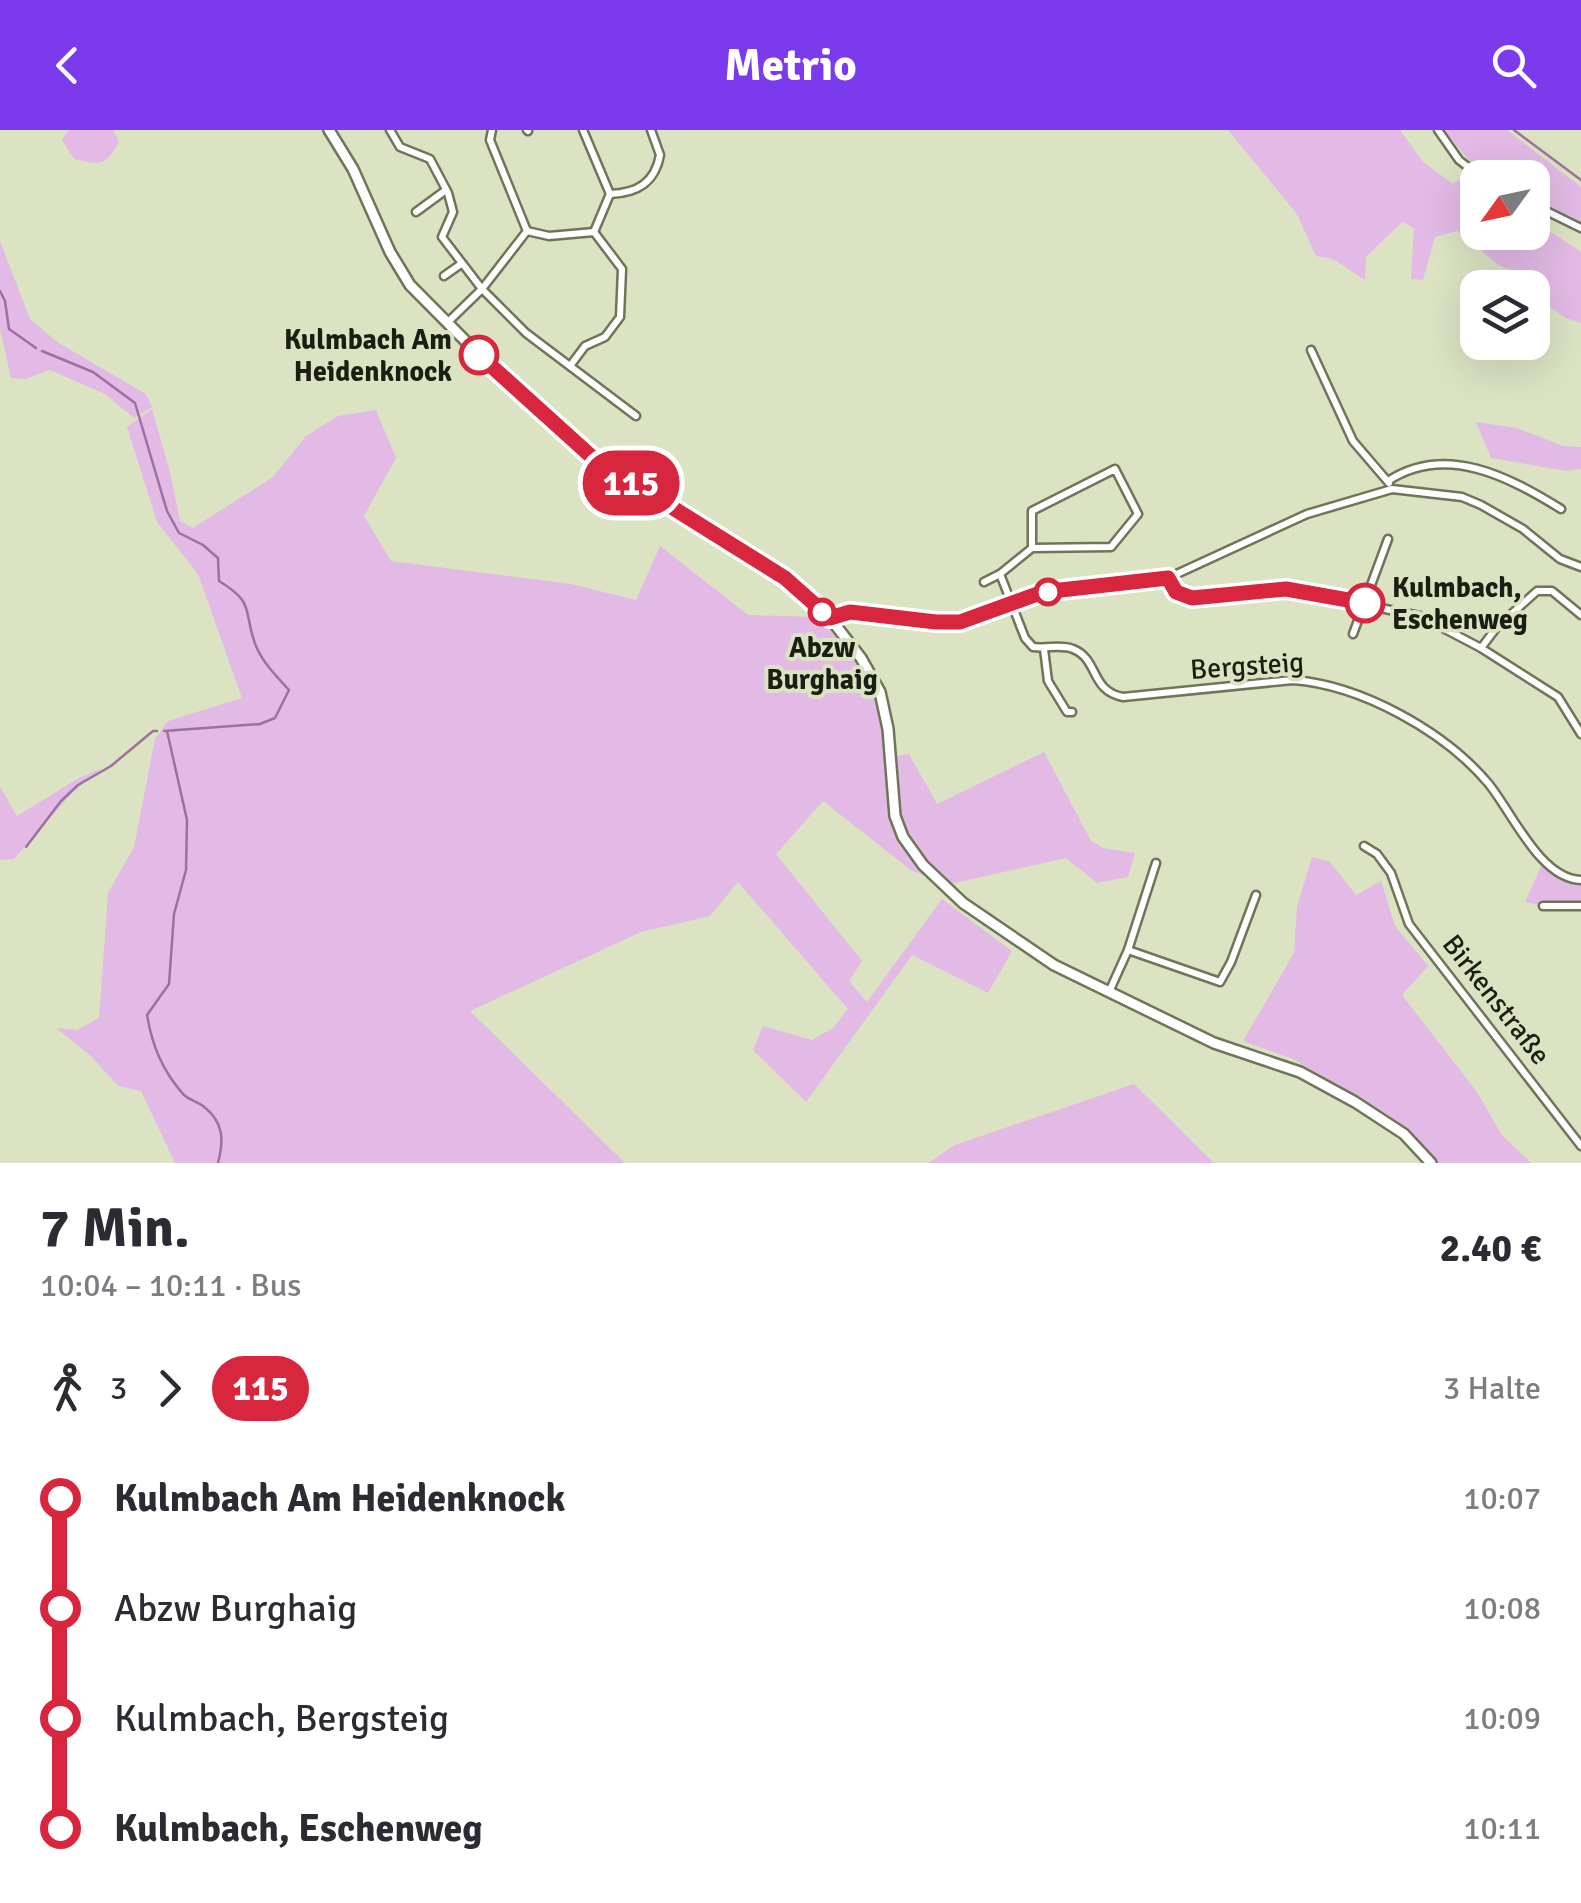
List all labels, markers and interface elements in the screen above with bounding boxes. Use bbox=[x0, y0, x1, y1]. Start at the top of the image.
icon: back bbox=[40, 38, 95, 93]
text: Metrio bbox=[724, 38, 857, 93]
icon: search bbox=[1486, 38, 1541, 93]
north arrow bbox=[1460, 160, 1550, 250]
map controls bbox=[1460, 160, 1550, 360]
button: layers bbox=[1460, 270, 1550, 360]
place label: Kulmbach Am Heidenknock bbox=[284, 323, 452, 389]
marker: Kulmbach Am Heidenknock bbox=[460, 336, 498, 374]
line badge: 115 bbox=[574, 450, 688, 516]
text: 115 bbox=[603, 462, 659, 505]
place label: Kulmbach, Eschenweg bbox=[1392, 571, 1528, 637]
unlabelled marker bbox=[1035, 579, 1061, 605]
marker: Kulmbach, Eschenweg bbox=[1346, 584, 1384, 622]
marker: Abzw Burghaig bbox=[809, 599, 835, 625]
place label: Abzw Burghaig bbox=[766, 631, 878, 697]
street label: Bergsteig bbox=[1189, 645, 1305, 687]
street label: Birkenstraße bbox=[1435, 928, 1557, 1071]
text: 7 Min. bbox=[40, 1194, 190, 1262]
text: 2.40 € bbox=[1440, 1225, 1541, 1272]
text: 10:04 – 10:11 · Bus bbox=[40, 1266, 301, 1305]
icon: walk bbox=[40, 1361, 95, 1416]
icon: forward bbox=[142, 1361, 197, 1416]
text: 115 bbox=[232, 1367, 289, 1410]
text: 3 bbox=[110, 1369, 127, 1408]
text: 3 Halte bbox=[1443, 1369, 1541, 1408]
text: Kulmbach Am Heidenknock bbox=[114, 1475, 565, 1522]
text: 10:07 bbox=[1463, 1479, 1541, 1518]
text: Abzw Burghaig bbox=[114, 1585, 357, 1632]
text: 10:08 bbox=[1463, 1589, 1541, 1628]
text: Kulmbach, Bergsteig bbox=[114, 1695, 449, 1742]
text: 10:09 bbox=[1463, 1699, 1541, 1738]
text: Kulmbach, Eschenweg bbox=[114, 1805, 483, 1852]
text: 10:11 bbox=[1463, 1809, 1541, 1848]

